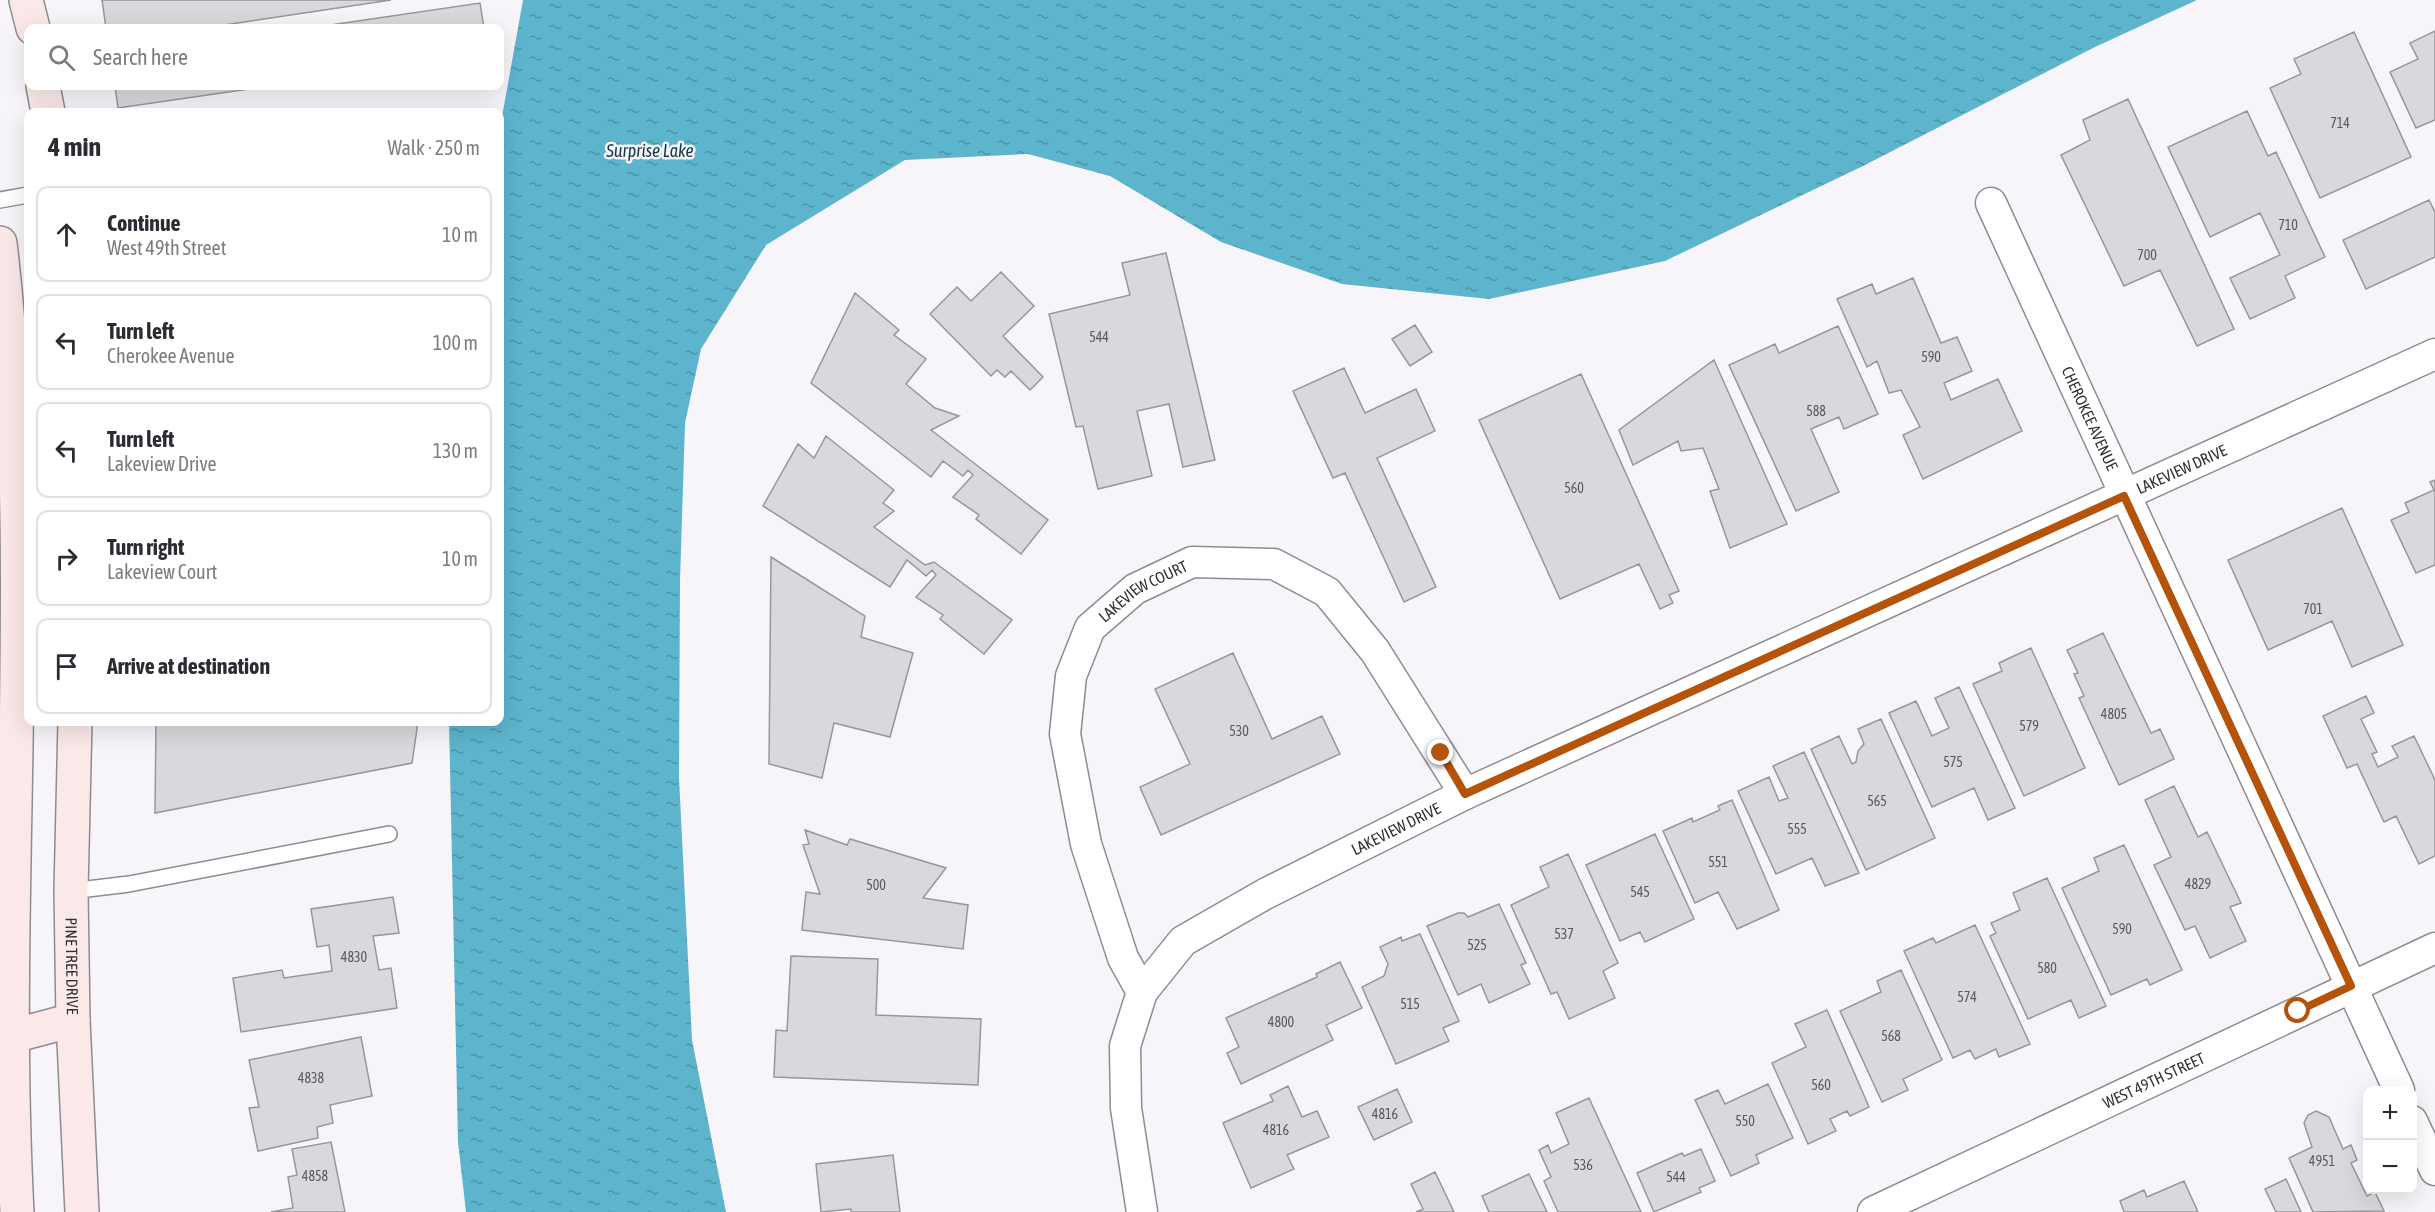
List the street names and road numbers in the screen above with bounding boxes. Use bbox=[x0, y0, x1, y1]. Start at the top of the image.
street label: CHEROKEE AVENUE bbox=[2058, 364, 2122, 473]
street label: LAKEVIEW DRIVE bbox=[2133, 441, 2229, 497]
street label: LAKEVIEW COURT bbox=[1095, 557, 1190, 625]
street label: LAKEVIEW DRIVE bbox=[1348, 799, 1443, 858]
street label: PINE TREE DRIVE bbox=[62, 917, 82, 1015]
street label: WEST 49TH STREET bbox=[2100, 1049, 2207, 1112]

